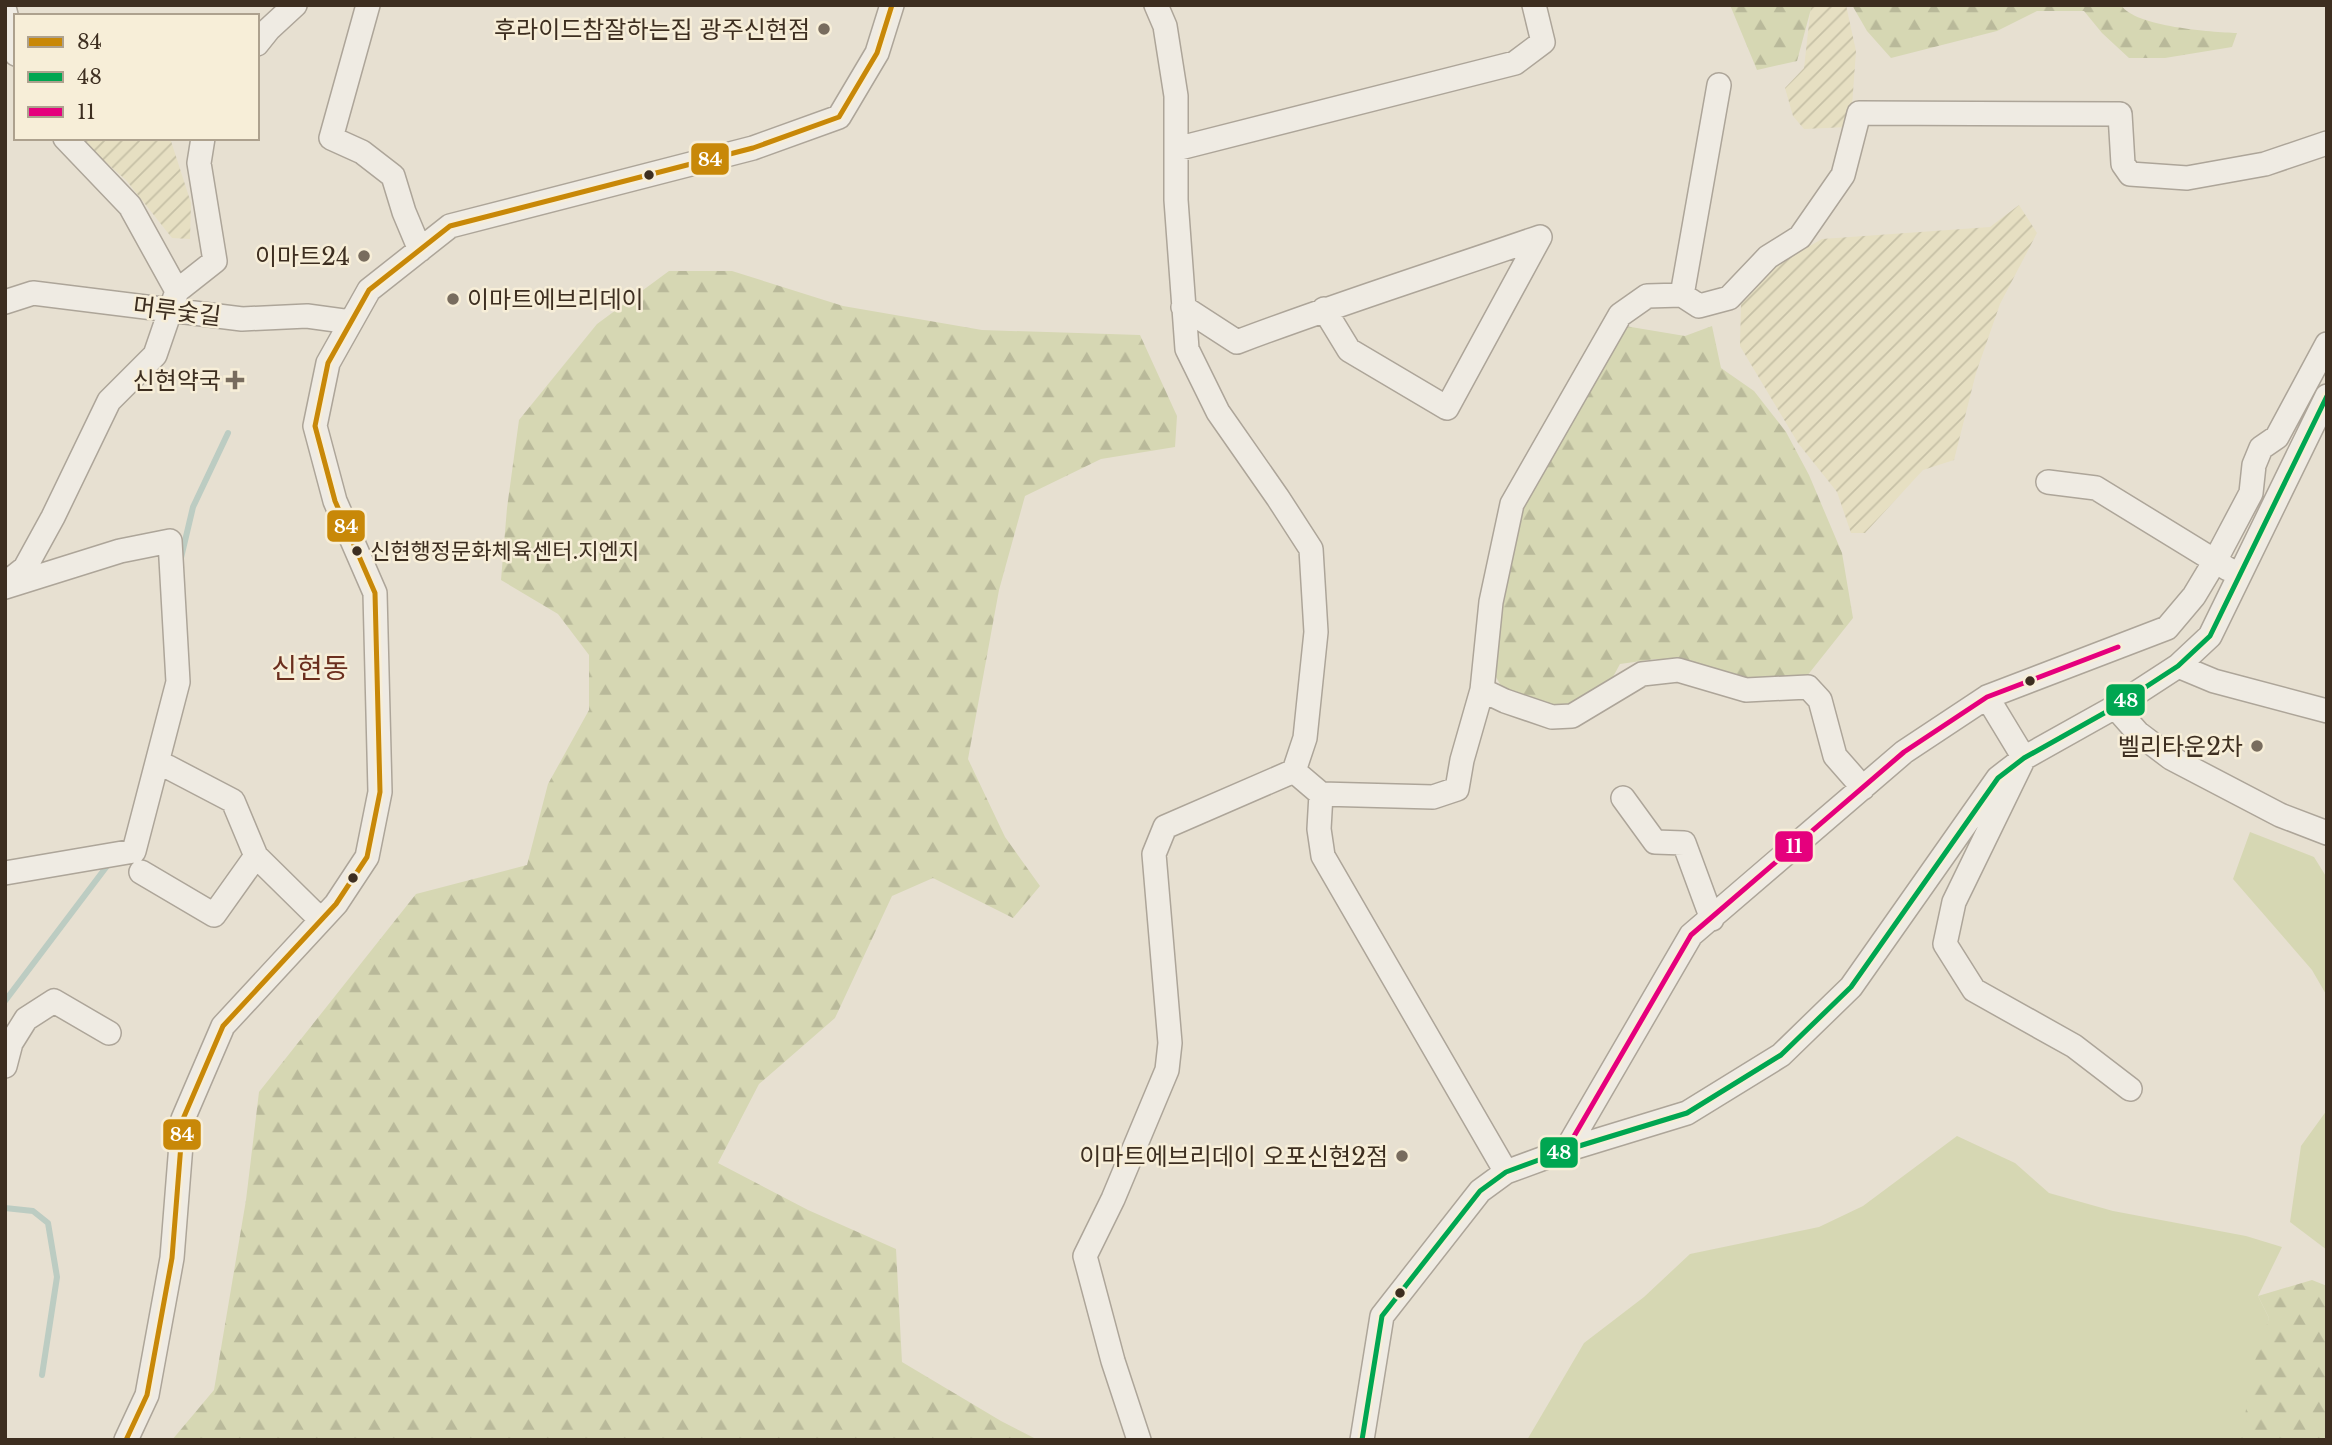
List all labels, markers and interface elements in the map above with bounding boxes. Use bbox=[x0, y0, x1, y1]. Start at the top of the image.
legend bbox=[14, 14, 259, 140]
place label: 후라이드참잘하는집 광주신현점 bbox=[494, 15, 810, 44]
marker: 후라이드참잘하는집 광주신현점 bbox=[816, 21, 832, 37]
text: 84 bbox=[77, 29, 102, 55]
text: 48 bbox=[77, 64, 102, 90]
text: 11 bbox=[77, 99, 96, 125]
line badge: 84 bbox=[690, 142, 730, 176]
text: 84 bbox=[698, 148, 722, 171]
unlabelled marker bbox=[642, 168, 656, 182]
place label: 이마트24 bbox=[255, 242, 350, 271]
marker: 이마트24 bbox=[356, 248, 372, 264]
place label: 이마트에브리데이 bbox=[467, 285, 644, 314]
street label: 머루숯길 bbox=[131, 291, 223, 331]
marker: 이마트에브리데이 bbox=[445, 291, 461, 307]
place label: 신현약국 bbox=[133, 366, 221, 395]
marker: 신현약국 bbox=[227, 372, 243, 388]
line badge: 84 bbox=[326, 509, 366, 543]
text: 84 bbox=[334, 515, 358, 538]
place label: 신현행정문화체육센터.지엔지 bbox=[370, 538, 639, 565]
marker: 신현행정문화체육센터.지엔지 bbox=[350, 544, 364, 558]
district label: 신현동 bbox=[271, 651, 349, 686]
unlabelled marker bbox=[2023, 674, 2037, 688]
line badge: 48 bbox=[2105, 683, 2146, 717]
text: 48 bbox=[2114, 689, 2138, 712]
place label: 벨리타운2차 bbox=[2118, 732, 2243, 761]
marker: 벨리타운2차 bbox=[2249, 738, 2265, 754]
line badge: 11 bbox=[1774, 830, 1814, 863]
text: 11 bbox=[1786, 835, 1802, 858]
unlabelled marker bbox=[346, 871, 360, 885]
line badge: 84 bbox=[162, 1118, 202, 1151]
text: 84 bbox=[170, 1123, 194, 1146]
line badge: 48 bbox=[1539, 1136, 1579, 1169]
text: 48 bbox=[1547, 1141, 1571, 1164]
place label: 이마트에브리데이 오포신현2점 bbox=[1079, 1142, 1388, 1171]
marker: 이마트에브리데이 오포신현2점 bbox=[1394, 1148, 1410, 1164]
unlabelled marker bbox=[1393, 1286, 1407, 1300]

